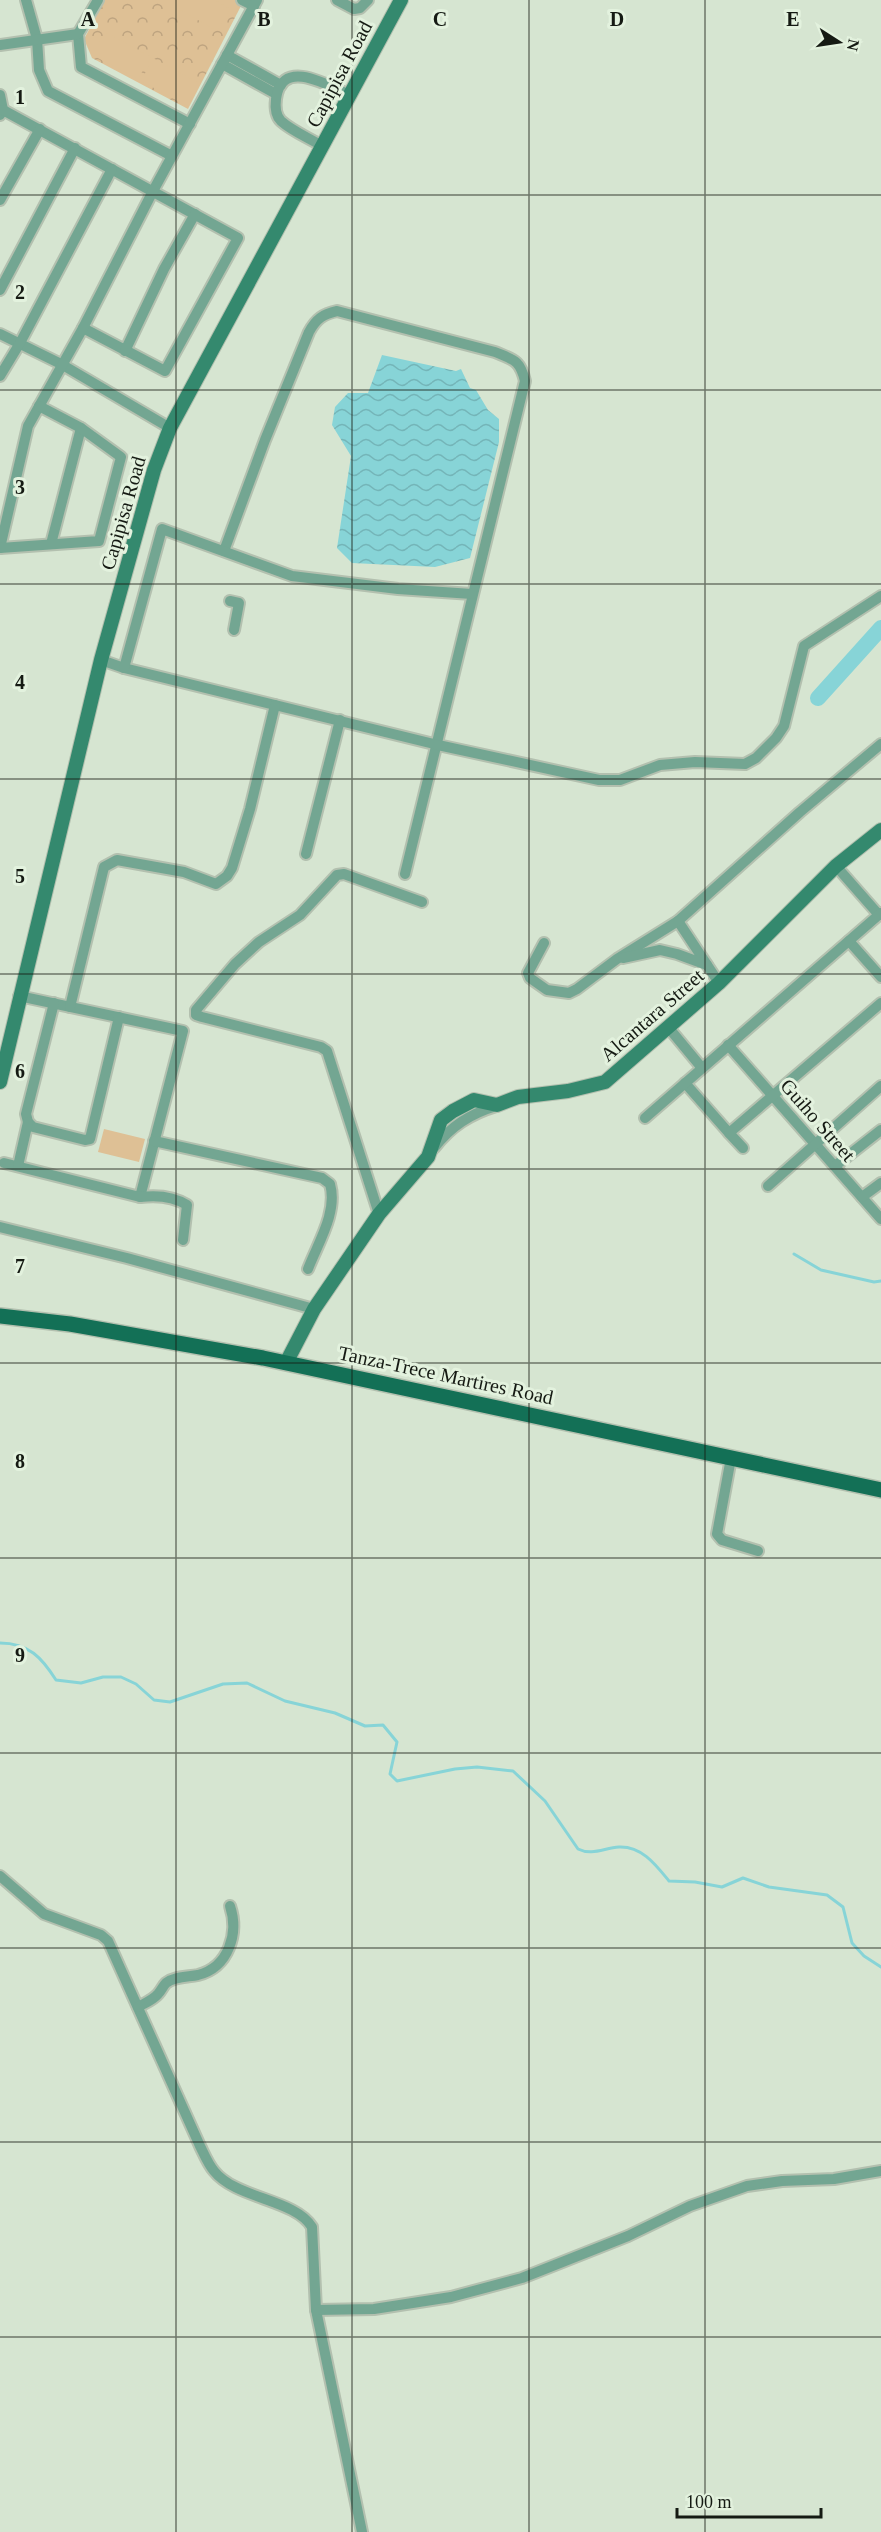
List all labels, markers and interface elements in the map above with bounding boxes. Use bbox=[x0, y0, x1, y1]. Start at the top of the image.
text: A bbox=[81, 8, 96, 30]
text: B bbox=[257, 8, 271, 30]
text: C bbox=[433, 8, 447, 30]
text: D bbox=[610, 8, 624, 30]
text: E bbox=[786, 8, 800, 30]
north arrow bbox=[809, 12, 869, 72]
street label: Capipisa Road bbox=[302, 17, 377, 131]
text: N bbox=[844, 38, 863, 53]
text: 1 bbox=[15, 86, 25, 108]
text: 2 bbox=[15, 281, 25, 303]
street label: Capipisa Road bbox=[96, 454, 151, 573]
text: 3 bbox=[15, 476, 25, 498]
text: 4 bbox=[15, 671, 25, 693]
text: 5 bbox=[15, 865, 25, 887]
street label: Alcantara Street bbox=[596, 964, 708, 1066]
text: 6 bbox=[15, 1060, 25, 1082]
street label: Guiho Street bbox=[776, 1074, 860, 1166]
text: 7 bbox=[15, 1255, 25, 1277]
street label: Tanza-Trece Martires Road bbox=[337, 1341, 555, 1409]
text: 8 bbox=[15, 1450, 25, 1472]
text: 9 bbox=[15, 1644, 25, 1666]
scale bar bbox=[677, 2481, 821, 2519]
text: 100 m bbox=[686, 2492, 732, 2512]

